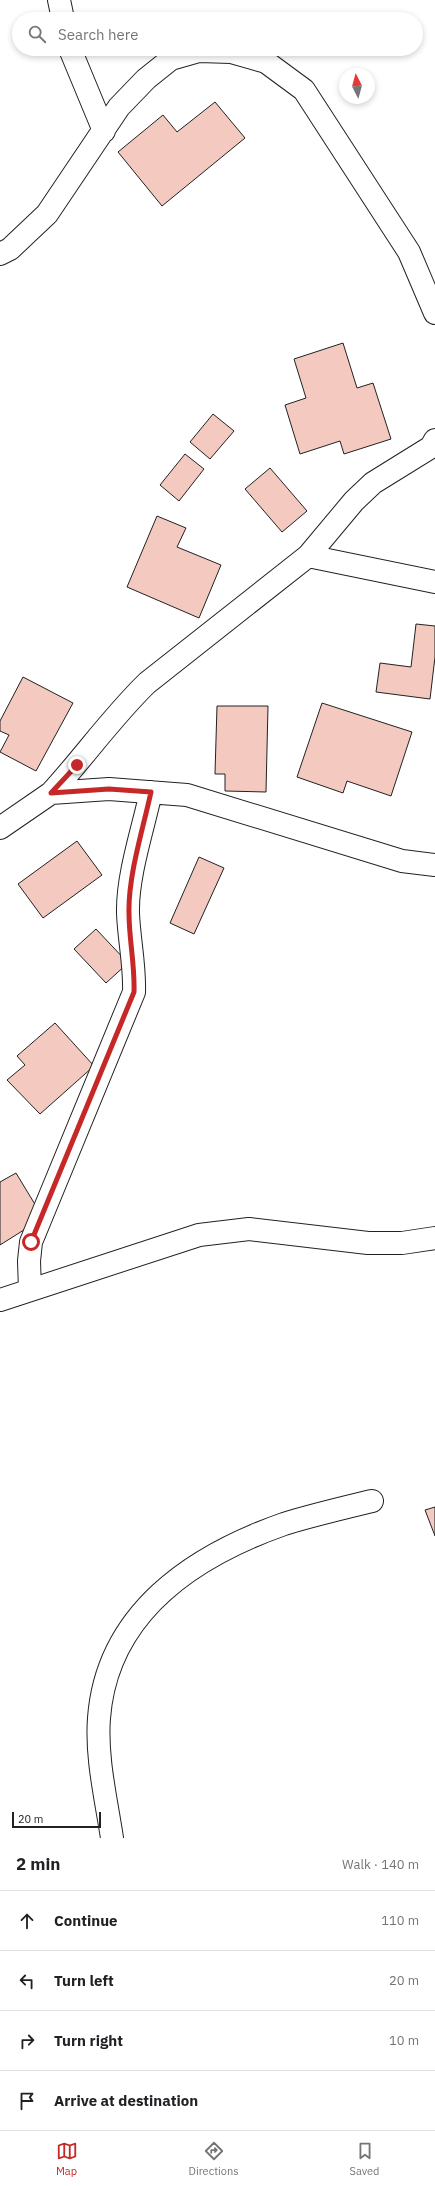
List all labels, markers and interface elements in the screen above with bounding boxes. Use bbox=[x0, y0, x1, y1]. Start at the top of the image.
search box bbox=[12, 12, 423, 56]
icon: search bbox=[26, 23, 48, 45]
text: Search here bbox=[58, 25, 138, 44]
north arrow bbox=[339, 68, 375, 104]
route end bbox=[68, 756, 86, 774]
route start bbox=[22, 1233, 40, 1251]
scale bar bbox=[12, 1810, 101, 1829]
text: 20 m bbox=[18, 1812, 43, 1826]
text: 2 min bbox=[16, 1853, 60, 1875]
text: Walk · 140 m bbox=[342, 1856, 419, 1873]
icon: ahead bbox=[16, 1910, 38, 1932]
text: Continue bbox=[54, 1911, 118, 1930]
text: 110 m bbox=[381, 1912, 419, 1929]
icon: left bbox=[16, 1970, 38, 1992]
text: Turn left bbox=[54, 1971, 114, 1990]
text: 20 m bbox=[389, 1972, 419, 1989]
icon: right bbox=[16, 2030, 38, 2052]
text: Turn right bbox=[54, 2031, 123, 2050]
text: 10 m bbox=[389, 2032, 419, 2049]
icon: arrive bbox=[16, 2090, 38, 2112]
text: Arrive at destination bbox=[54, 2091, 198, 2110]
tab: Map bbox=[56, 2140, 78, 2178]
tab: Directions bbox=[189, 2140, 239, 2178]
tab: Saved bbox=[350, 2140, 379, 2178]

